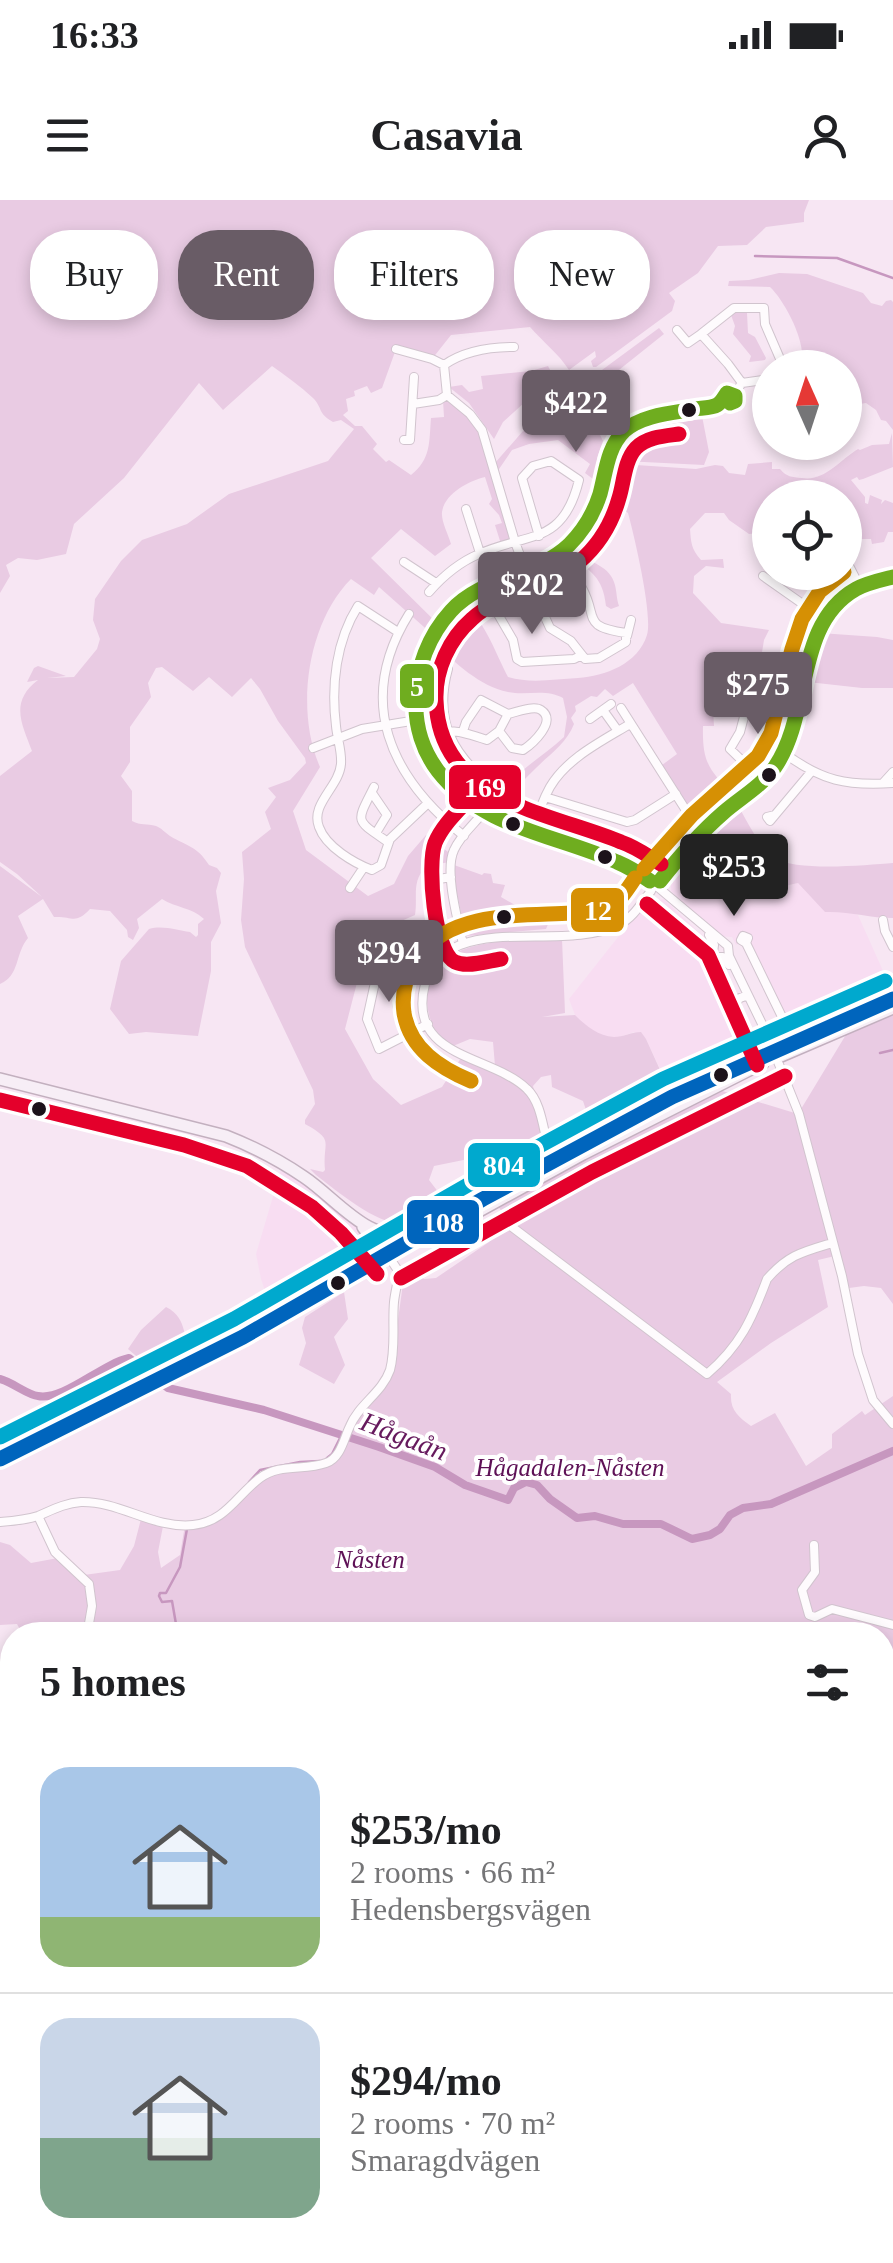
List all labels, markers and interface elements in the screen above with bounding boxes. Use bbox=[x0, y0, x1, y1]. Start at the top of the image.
text: 16:33 bbox=[50, 14, 139, 56]
icon: menu bbox=[40, 108, 95, 163]
icon: person bbox=[798, 108, 853, 163]
text: Casavia bbox=[370, 110, 523, 160]
chip: Buy bbox=[30, 230, 158, 320]
chip: Rent bbox=[178, 230, 314, 320]
chip: Filters bbox=[334, 230, 494, 320]
chip: New bbox=[514, 230, 650, 320]
north arrow bbox=[752, 350, 862, 460]
map controls bbox=[752, 350, 862, 590]
pin: $422 bbox=[517, 370, 635, 455]
text: $422 bbox=[544, 384, 608, 420]
unlabelled marker bbox=[679, 400, 699, 420]
button: locate bbox=[752, 480, 862, 590]
pin: $202 bbox=[473, 552, 591, 637]
text: $202 bbox=[500, 566, 564, 602]
pin: $275 bbox=[699, 652, 817, 737]
line badge: 5 bbox=[398, 662, 436, 710]
text: $275 bbox=[726, 666, 790, 702]
text: 5 bbox=[410, 671, 424, 702]
line badge: 169 bbox=[447, 763, 523, 811]
unlabelled marker bbox=[759, 765, 779, 785]
text: 169 bbox=[464, 772, 506, 803]
unlabelled marker bbox=[503, 814, 523, 834]
pin: $253 bbox=[675, 834, 793, 919]
unlabelled marker bbox=[595, 847, 615, 867]
text: $253 bbox=[702, 848, 766, 884]
line badge: 12 bbox=[569, 886, 626, 934]
text: 12 bbox=[584, 895, 612, 926]
unlabelled marker bbox=[494, 907, 514, 927]
pin: $294 bbox=[330, 920, 448, 1005]
text: $294 bbox=[357, 934, 421, 970]
unlabelled marker bbox=[711, 1065, 731, 1085]
unlabelled marker bbox=[29, 1099, 49, 1119]
line badge: 804 bbox=[466, 1141, 542, 1189]
text: 804 bbox=[483, 1150, 525, 1181]
line badge: 108 bbox=[405, 1198, 481, 1246]
text: 108 bbox=[422, 1207, 464, 1238]
unlabelled marker bbox=[328, 1273, 348, 1293]
water label: Hågaån bbox=[355, 1405, 452, 1467]
park label: Hågadalen-Nåsten bbox=[475, 1454, 664, 1481]
park label: Nåsten bbox=[334, 1546, 405, 1573]
icon: filters bbox=[800, 1655, 855, 1710]
text: 5 homes bbox=[40, 1659, 186, 1705]
icon: home bbox=[120, 1807, 240, 1927]
text: $253/mo bbox=[350, 1807, 502, 1853]
text: 2 rooms · 66 m² bbox=[350, 1854, 555, 1890]
text: Hedensbergsvägen bbox=[350, 1891, 591, 1927]
icon: home bbox=[120, 2058, 240, 2178]
text: $294/mo bbox=[350, 2058, 502, 2104]
text: 2 rooms · 70 m² bbox=[350, 2105, 555, 2141]
text: Smaragdvägen bbox=[350, 2142, 540, 2178]

